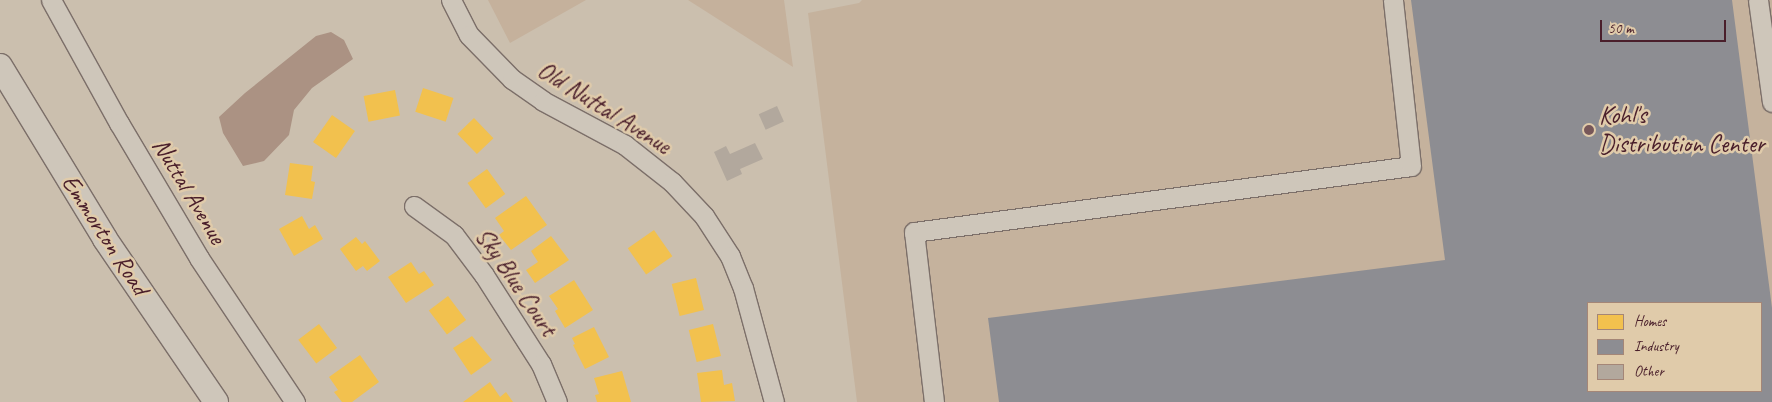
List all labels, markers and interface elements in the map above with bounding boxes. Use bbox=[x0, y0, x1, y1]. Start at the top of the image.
scale bar bbox=[1602, 10, 1728, 42]
text: 50 m bbox=[1608, 19, 1634, 38]
street label: Old Nuttal Avenue bbox=[532, 55, 676, 161]
place label: Kohl's Distribution Center bbox=[1599, 101, 1765, 160]
marker: Kohl's Distribution Center bbox=[1583, 124, 1595, 136]
street label: Nuttal Avenue bbox=[146, 132, 232, 250]
street label: Emmorton Road bbox=[55, 170, 155, 300]
street label: Sky Blue Court bbox=[469, 222, 563, 342]
legend bbox=[1587, 302, 1762, 392]
text: Homes bbox=[1634, 312, 1666, 331]
text: Industry bbox=[1634, 337, 1679, 356]
text: Other bbox=[1634, 362, 1664, 381]

